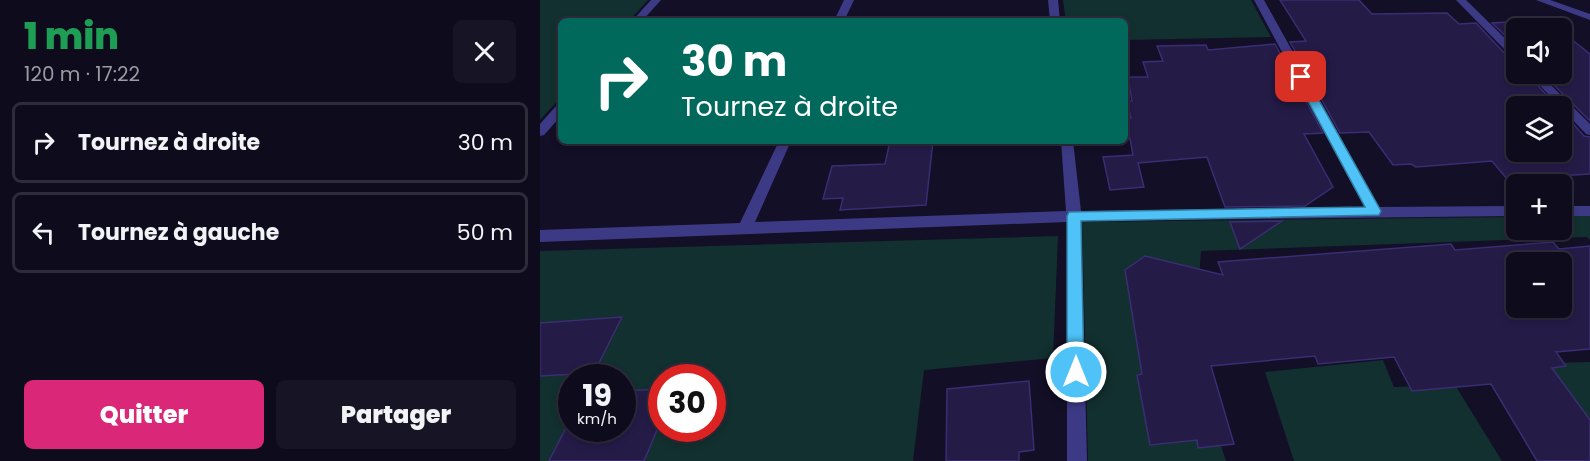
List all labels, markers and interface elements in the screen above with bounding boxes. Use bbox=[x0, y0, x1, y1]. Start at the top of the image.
text: 1 min bbox=[24, 11, 119, 62]
map controls bbox=[1506, 18, 1572, 318]
button: sound bbox=[1506, 18, 1572, 84]
button: close bbox=[453, 20, 516, 83]
text: 30 m bbox=[681, 32, 787, 91]
icon: right bbox=[582, 42, 660, 120]
pin bbox=[1275, 51, 1326, 102]
text: 120 m · 17:22 bbox=[24, 60, 140, 88]
icon: arrive bbox=[1284, 60, 1317, 93]
text: Tournez à droite bbox=[681, 88, 898, 125]
button: layers bbox=[1506, 96, 1572, 162]
icon: right bbox=[27, 126, 60, 159]
text: Tournez à droite bbox=[78, 127, 260, 158]
text: 30 m bbox=[458, 127, 513, 158]
button: + bbox=[1506, 174, 1572, 240]
icon: left bbox=[27, 216, 60, 249]
text: Tournez à gauche bbox=[78, 217, 279, 248]
text: 50 m bbox=[457, 217, 513, 248]
button: − bbox=[1506, 252, 1572, 318]
position arrow bbox=[1044, 340, 1108, 404]
speed limit sign: 30 bbox=[648, 364, 726, 442]
text: 19 bbox=[582, 374, 612, 417]
button: Quitter bbox=[24, 380, 264, 449]
button: Partager bbox=[276, 380, 516, 449]
text: km/h bbox=[577, 408, 617, 429]

